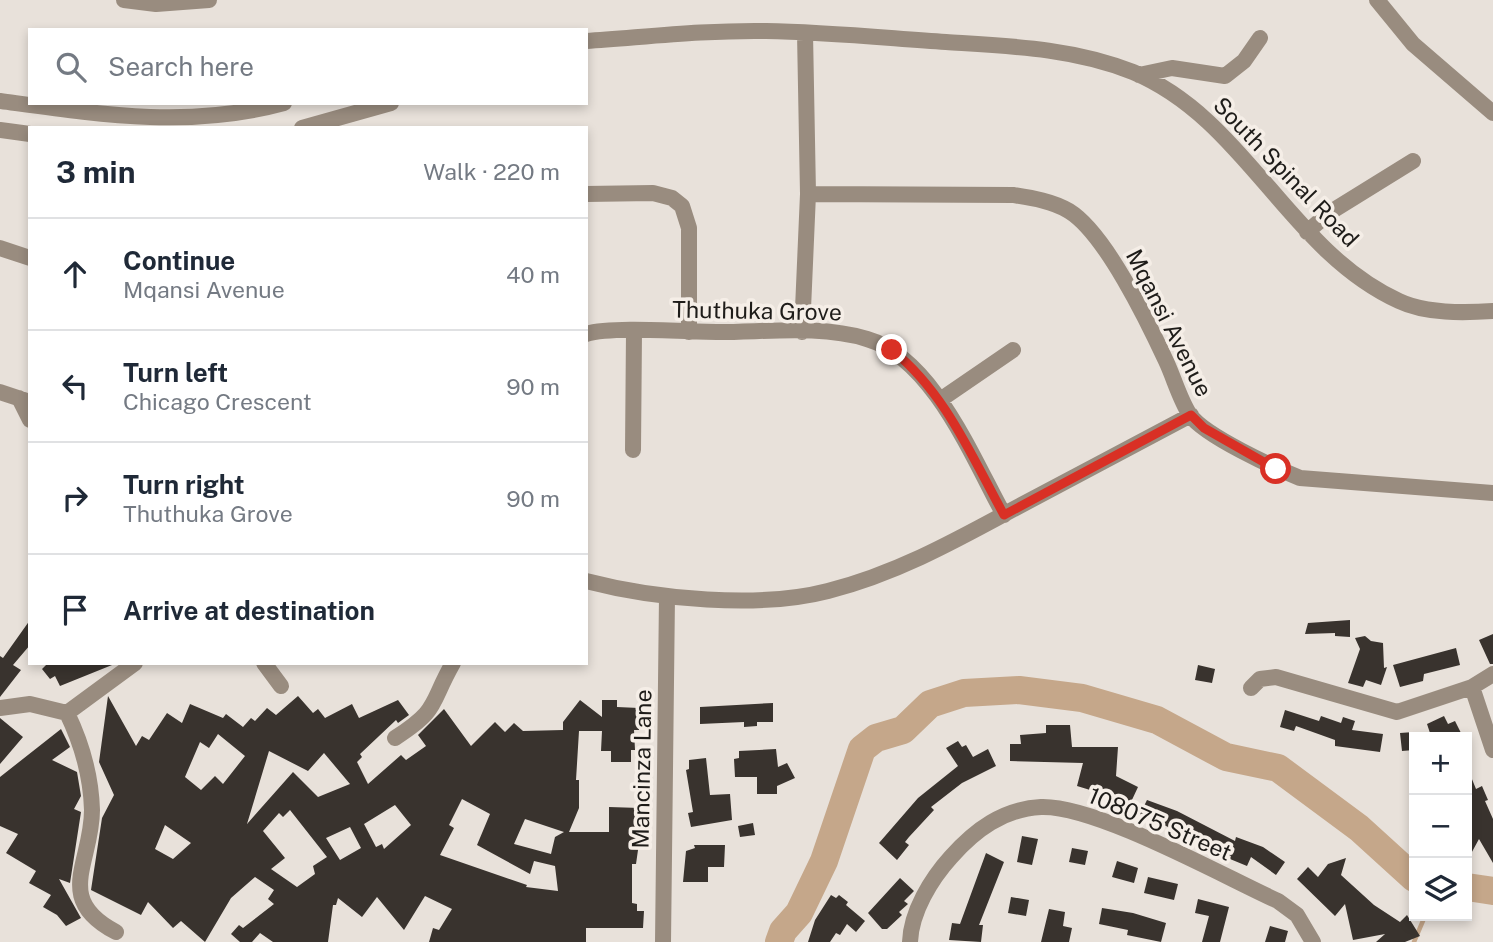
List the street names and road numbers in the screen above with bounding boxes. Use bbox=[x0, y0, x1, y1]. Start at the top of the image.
street label: South Spinal Road bbox=[1208, 91, 1365, 252]
street label: Mqansi Avenue bbox=[1121, 245, 1218, 401]
street label: Thuthuka Grove bbox=[672, 296, 842, 325]
street label: Mancinza Lane bbox=[627, 689, 656, 849]
street label: 108075 Street bbox=[1085, 781, 1236, 866]

